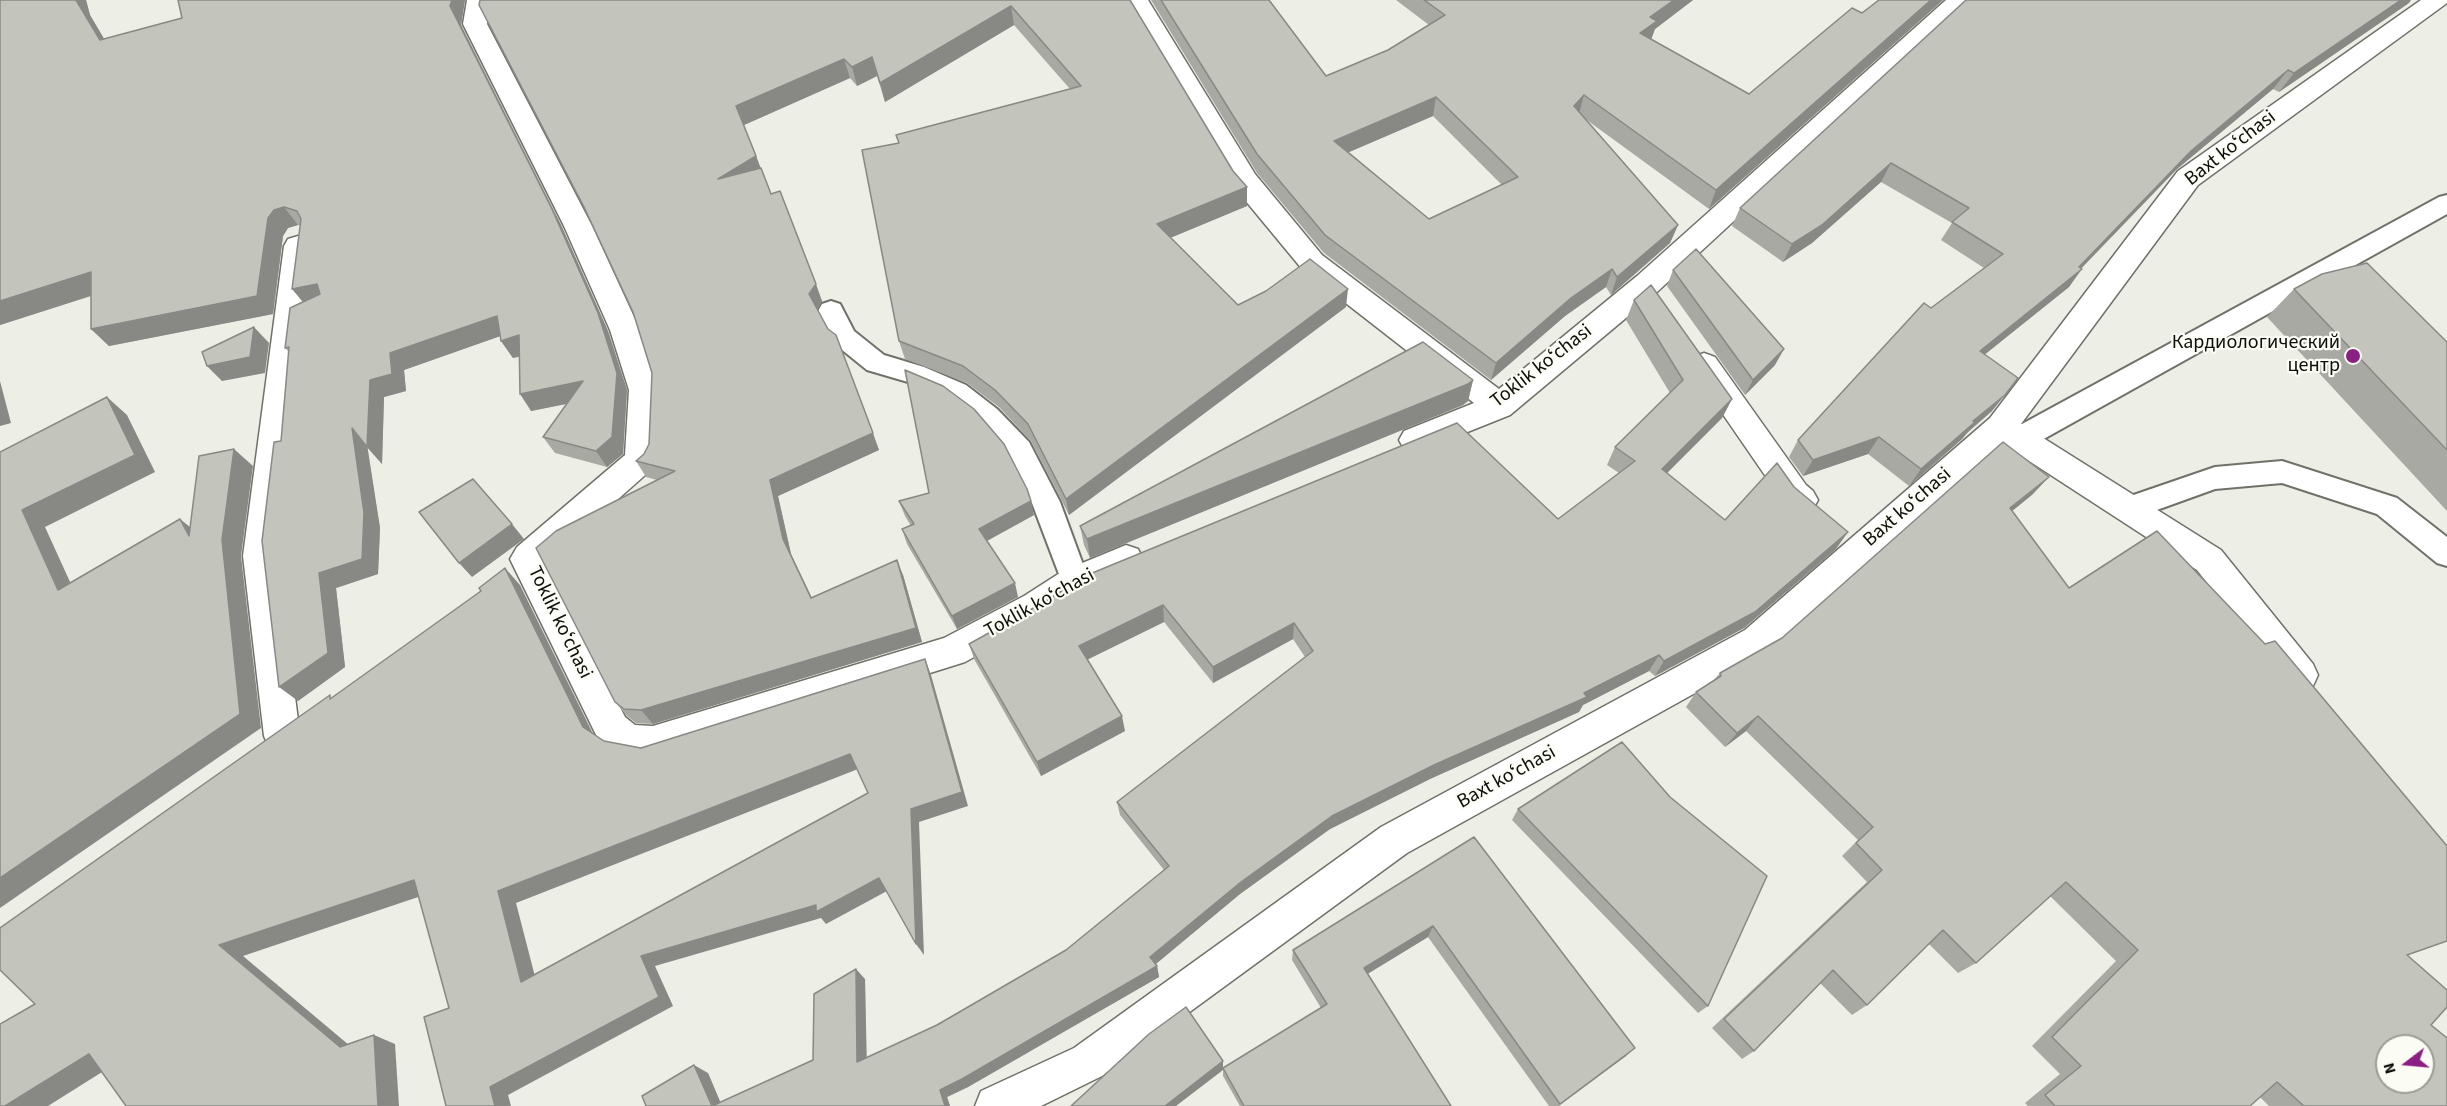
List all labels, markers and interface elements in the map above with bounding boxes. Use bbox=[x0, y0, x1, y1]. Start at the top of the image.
street label: Baxt koʻchasi bbox=[2181, 106, 2281, 192]
street label: Toklik koʻchasi bbox=[1487, 320, 1597, 414]
place label: Кардиологический центр bbox=[2172, 332, 2340, 379]
marker: Кардиологический центр bbox=[2344, 347, 2362, 365]
street label: Baxt koʻchasi bbox=[1859, 463, 1957, 553]
street label: Toklik koʻchasi bbox=[521, 563, 597, 683]
street label: Toklik koʻchasi bbox=[981, 564, 1099, 644]
street label: Baxt koʻchasi bbox=[1454, 741, 1560, 815]
north arrow bbox=[2375, 1034, 2435, 1094]
text: N bbox=[2378, 1060, 2402, 1077]

